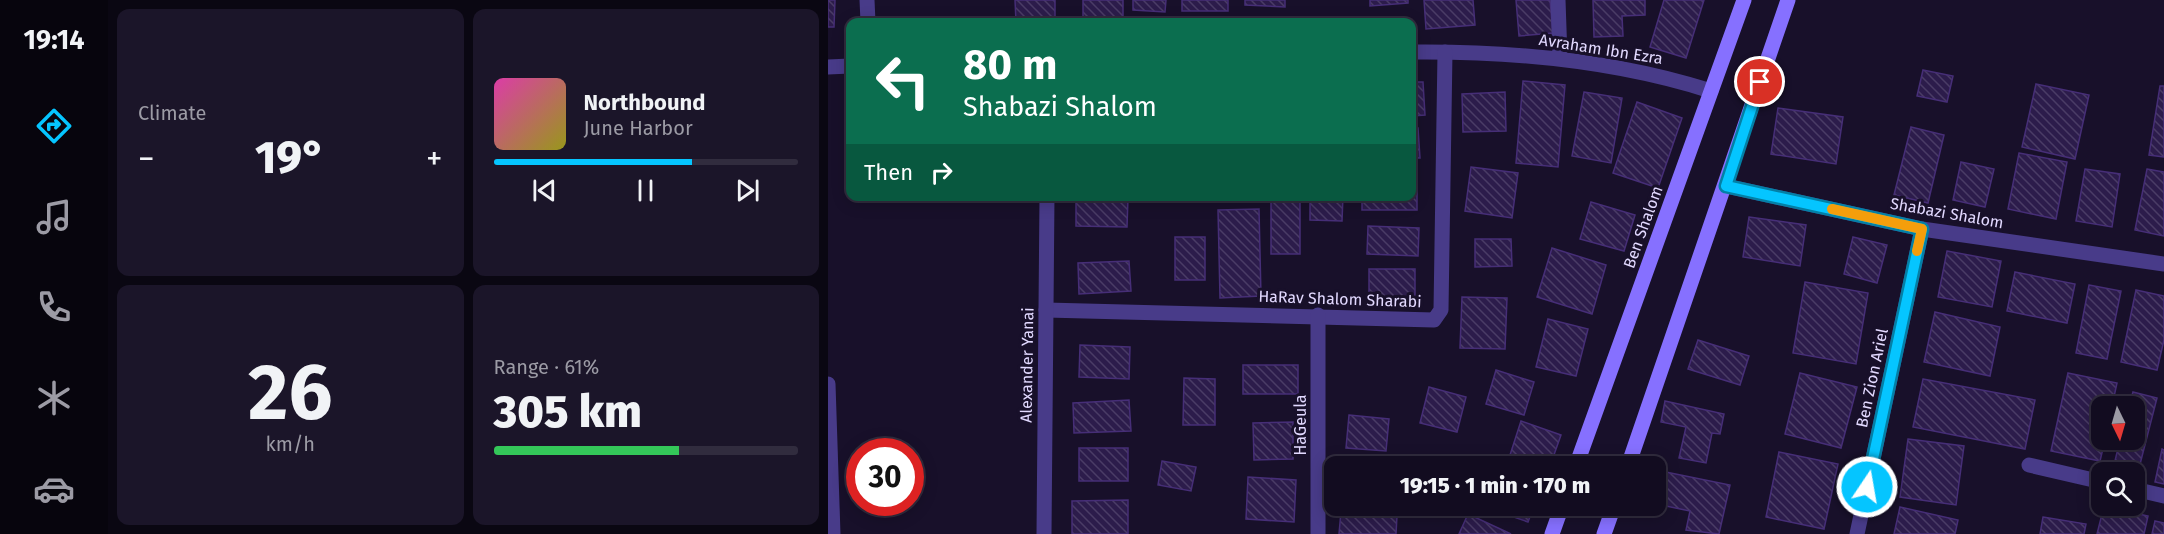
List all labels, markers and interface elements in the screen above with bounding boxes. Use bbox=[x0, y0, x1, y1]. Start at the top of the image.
text: 19:14 bbox=[24, 24, 85, 56]
street label: Avraham Ibn Ezra bbox=[1538, 30, 1664, 68]
text: 80 m bbox=[963, 40, 1057, 90]
icon: left bbox=[864, 42, 942, 120]
pin bbox=[1734, 56, 1785, 107]
icon: arrive bbox=[1743, 65, 1776, 98]
text: Northbound bbox=[584, 89, 705, 116]
text: Shabazi Shalom bbox=[963, 91, 1157, 123]
text: Climate bbox=[138, 101, 206, 125]
icon: directions bbox=[33, 105, 75, 147]
text: June Harbor bbox=[584, 116, 693, 140]
text: 19° bbox=[255, 131, 325, 185]
text: − bbox=[138, 139, 155, 179]
text: + bbox=[426, 139, 442, 179]
icon: right bbox=[925, 156, 958, 189]
text: Then bbox=[864, 159, 913, 186]
icon: previous bbox=[528, 174, 561, 207]
icon: pause bbox=[629, 174, 662, 207]
icon: next bbox=[731, 174, 764, 207]
street label: Ben Shalom bbox=[1619, 183, 1667, 271]
street label: Shabazi Shalom bbox=[1889, 194, 2005, 232]
icon: music bbox=[33, 196, 75, 238]
icon: phone bbox=[33, 286, 75, 328]
street label: HaRav Shalom Sharabi bbox=[1258, 287, 1422, 311]
street label: Alexander Yanai bbox=[1016, 307, 1038, 423]
street label: Ben Zion Ariel bbox=[1852, 326, 1892, 429]
text: 26 bbox=[248, 346, 332, 440]
text: Range · 61% bbox=[494, 355, 599, 379]
icon: climate bbox=[33, 377, 75, 419]
text: 305 km bbox=[494, 385, 642, 439]
street label: HaGeula bbox=[1291, 394, 1310, 456]
north arrow bbox=[2091, 396, 2145, 450]
map controls bbox=[2091, 396, 2145, 516]
text: km/h bbox=[266, 432, 315, 456]
speed limit sign: 30 bbox=[846, 438, 924, 516]
position arrow bbox=[1835, 455, 1899, 519]
button: search bbox=[2091, 462, 2145, 516]
icon: car bbox=[33, 468, 75, 510]
text: 19:15 · 1 min · 170 m bbox=[1400, 472, 1590, 499]

